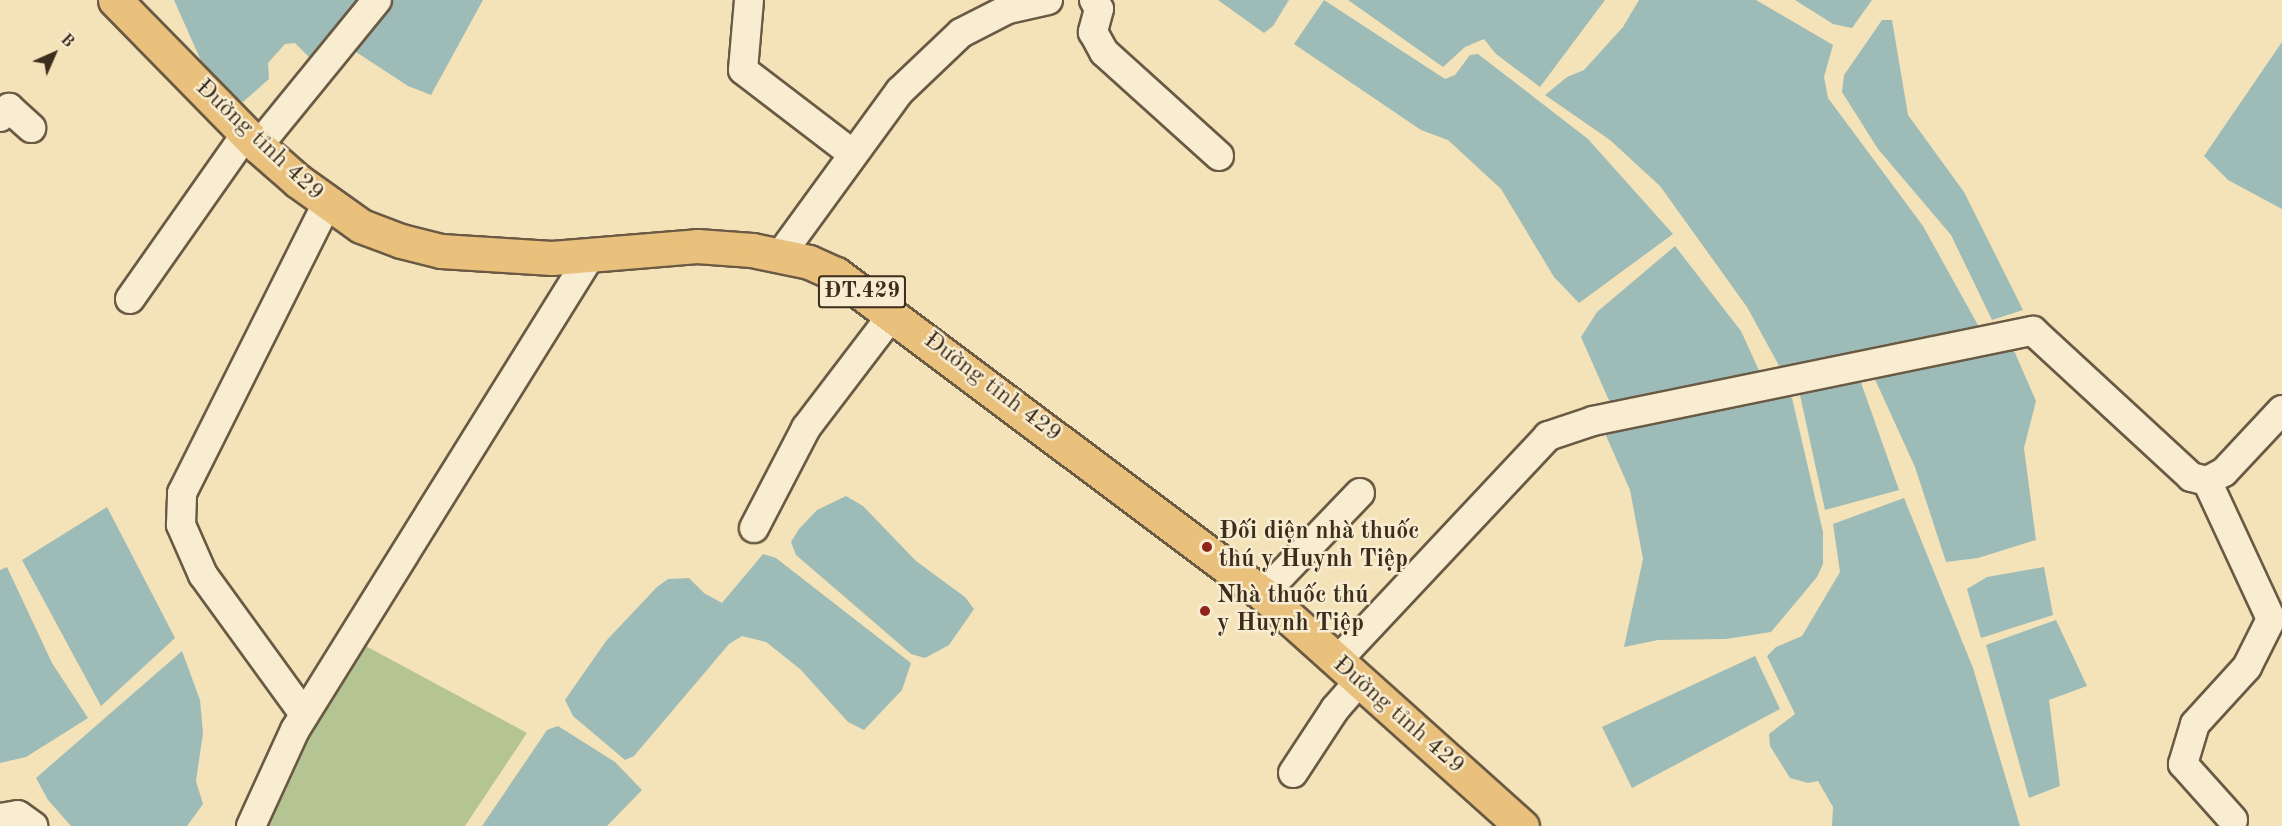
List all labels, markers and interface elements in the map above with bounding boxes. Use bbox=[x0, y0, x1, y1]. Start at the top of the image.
north arrow bbox=[24, 24, 84, 84]
text: B bbox=[57, 32, 76, 51]
street label: Đường tỉnh 429 bbox=[189, 74, 329, 208]
road number: ĐT.429 bbox=[817, 273, 907, 311]
street label: Đường tỉnh 429 bbox=[917, 327, 1067, 449]
place label: Đối diện nhà thuốc thú y Huynh Tiệp bbox=[1219, 519, 1420, 575]
marker: Đối diện nhà thuốc thú y Huynh Tiệp bbox=[1200, 540, 1214, 554]
place label: Nhà thuốc thú y Huynh Tiệp bbox=[1217, 583, 1368, 639]
marker: Nhà thuốc thú y Huynh Tiệp bbox=[1198, 604, 1212, 618]
street label: Đường tỉnh 429 bbox=[1326, 651, 1470, 781]

